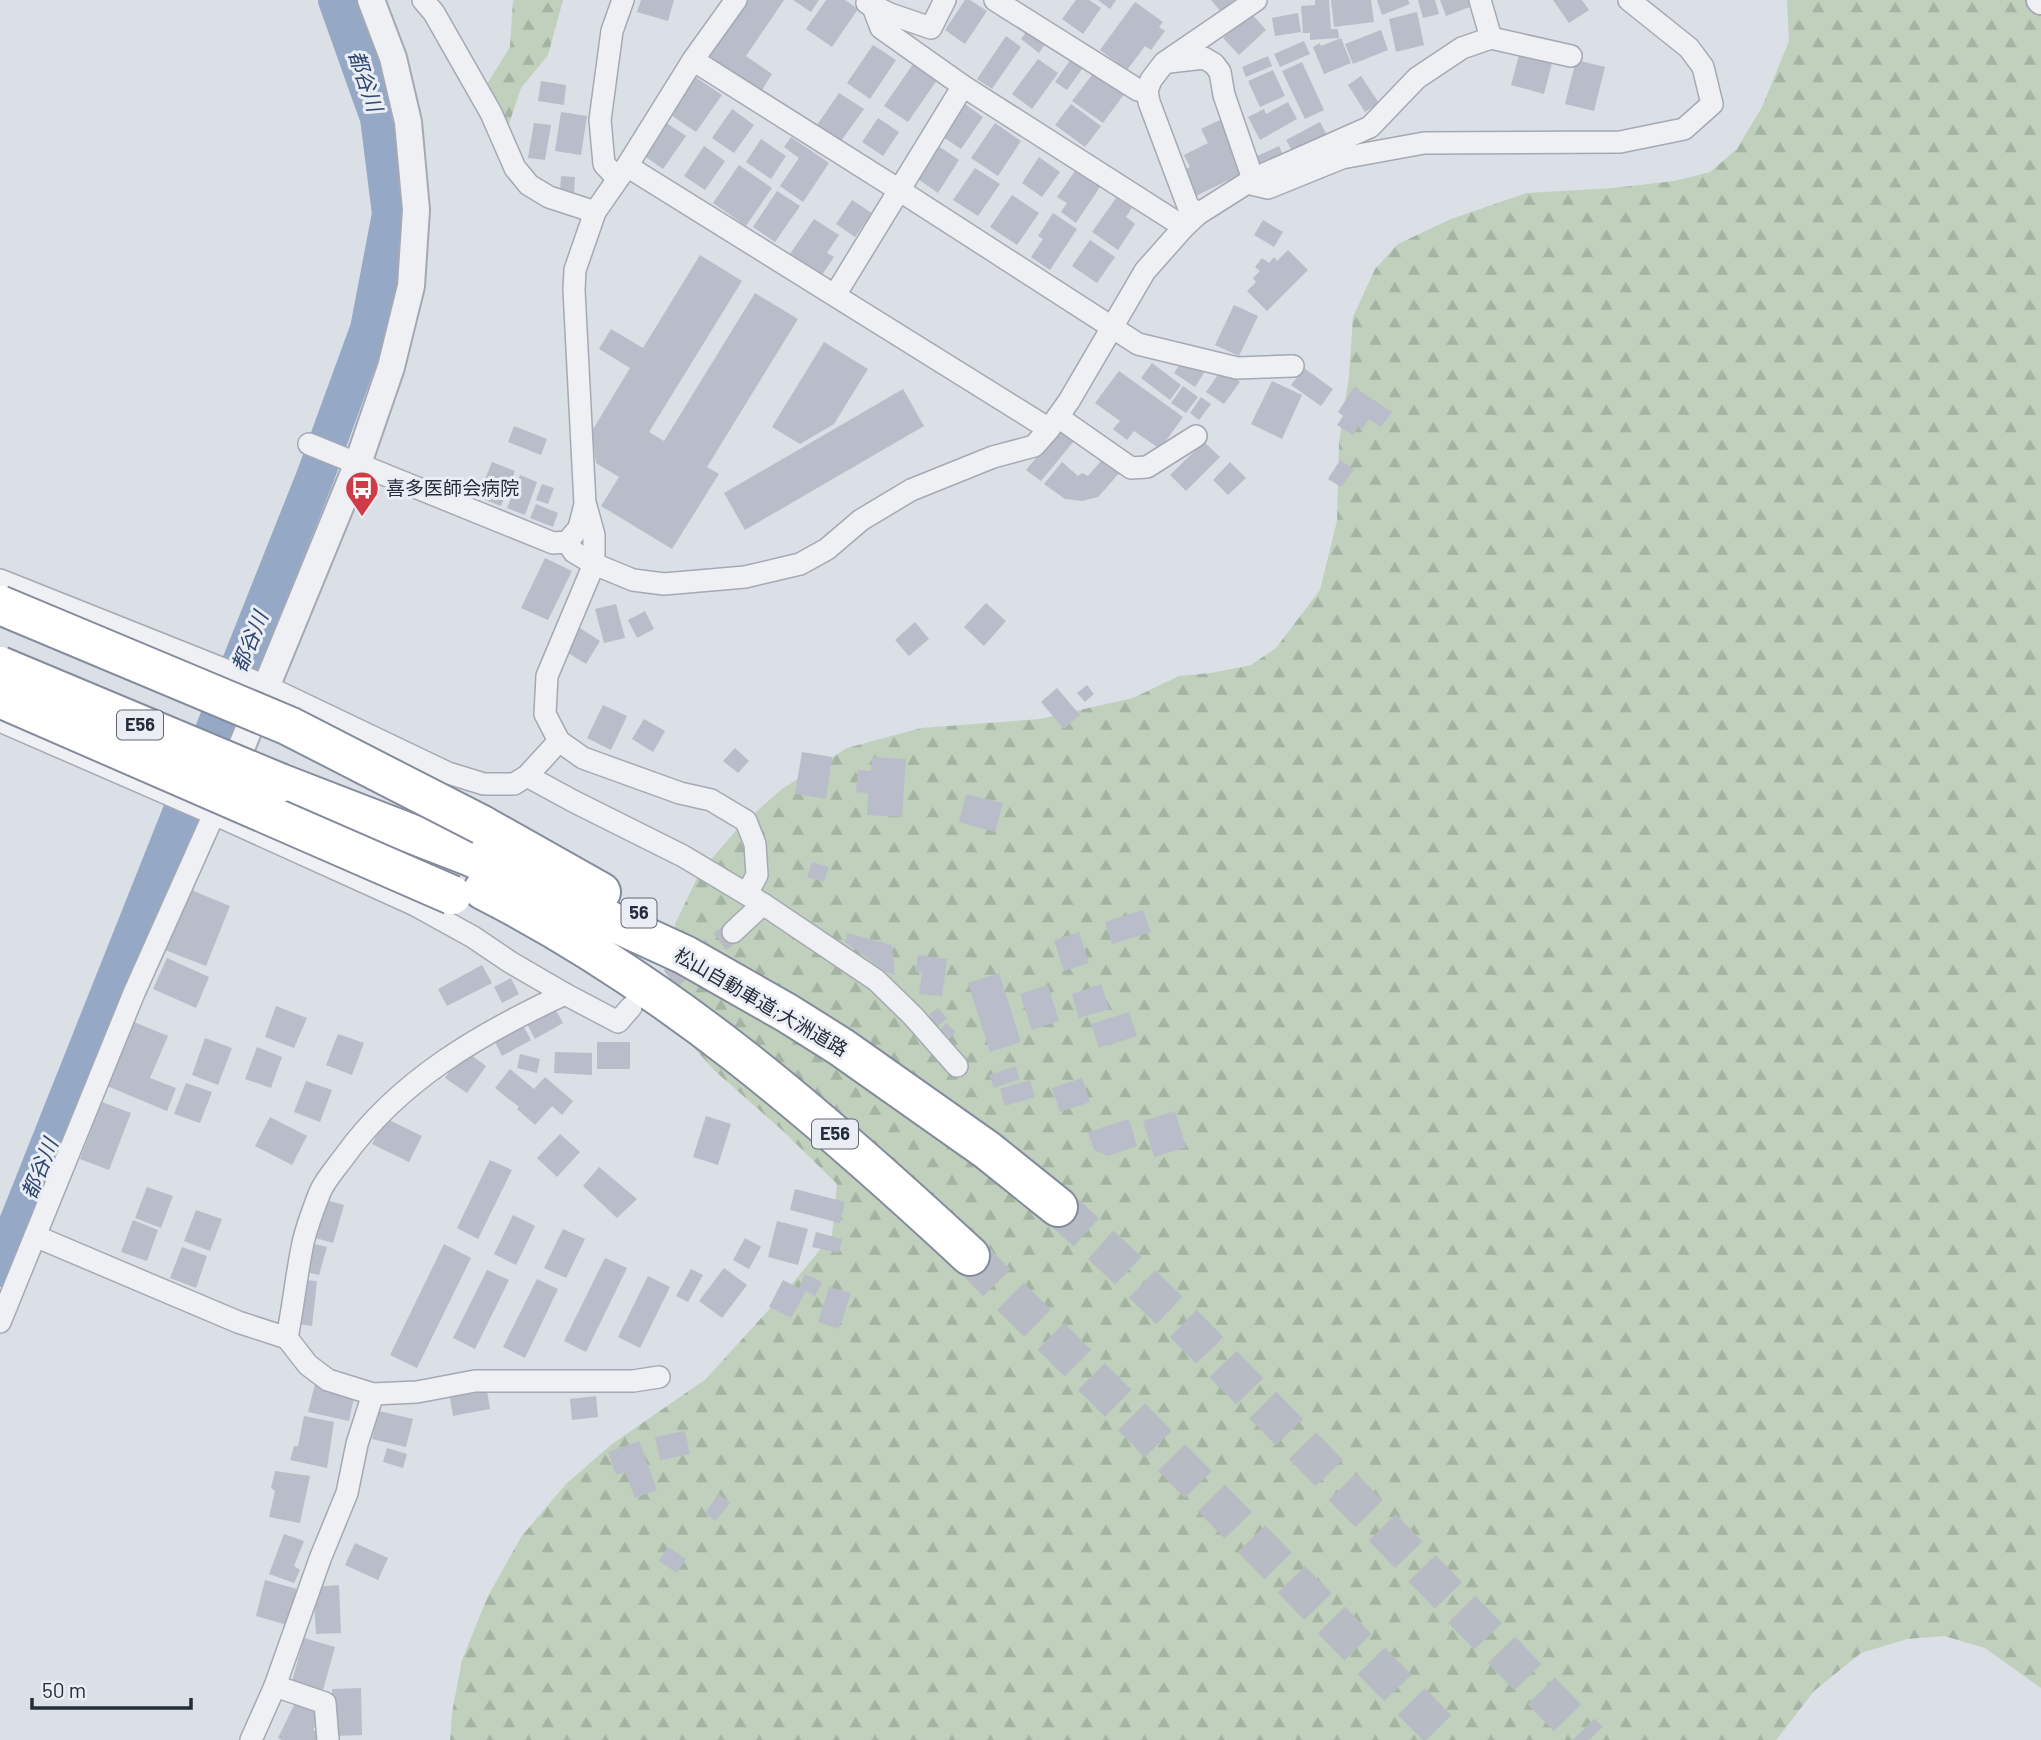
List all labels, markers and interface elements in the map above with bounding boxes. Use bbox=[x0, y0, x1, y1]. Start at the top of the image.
water label: 都谷川 bbox=[344, 47, 389, 116]
bus stop icon: 喜多医師会病院 bbox=[343, 469, 381, 518]
place label: 喜多医師会病院 bbox=[386, 476, 519, 499]
water label: 都谷川 bbox=[225, 606, 273, 675]
road number: E56 bbox=[117, 710, 163, 740]
road number: 56 bbox=[622, 898, 656, 928]
street label: 松山自動車道;大洲道路 bbox=[671, 943, 852, 1061]
road number: E56 bbox=[812, 1120, 858, 1148]
water label: 都谷川 bbox=[15, 1133, 63, 1202]
scale bar bbox=[32, 1666, 191, 1710]
text: 50 m bbox=[42, 1677, 86, 1702]

